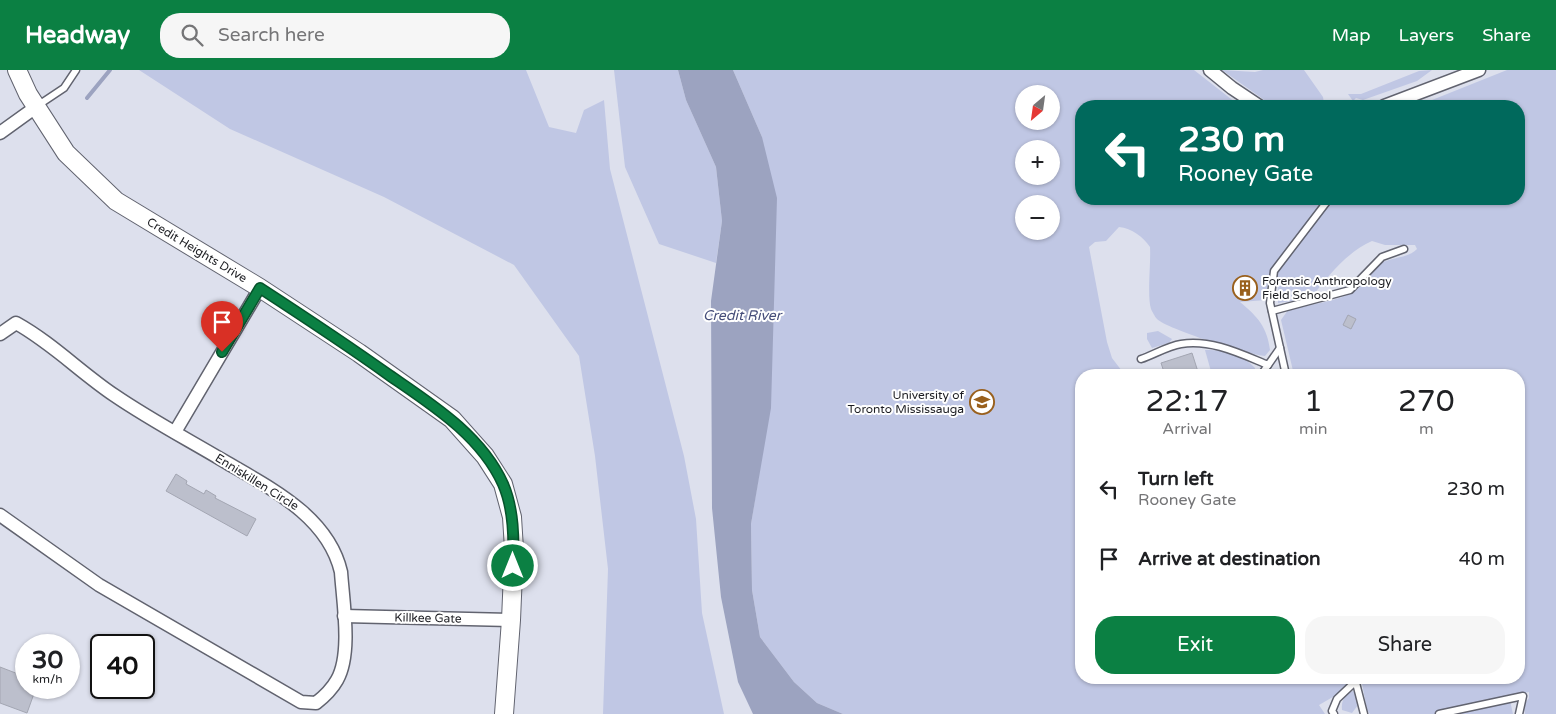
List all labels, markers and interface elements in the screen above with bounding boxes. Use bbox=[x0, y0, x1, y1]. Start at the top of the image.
search box bbox=[160, 13, 510, 58]
text: Headway bbox=[25, 21, 130, 50]
icon: search bbox=[178, 21, 206, 49]
text: Search here bbox=[218, 24, 325, 46]
text: Map bbox=[1332, 24, 1371, 46]
text: Layers bbox=[1399, 24, 1454, 46]
text: Share bbox=[1482, 24, 1531, 46]
north arrow bbox=[1015, 85, 1060, 130]
map controls bbox=[1015, 85, 1060, 240]
text: 230 m bbox=[1178, 119, 1285, 161]
icon: left bbox=[1095, 120, 1160, 185]
button: + bbox=[1015, 140, 1060, 185]
text: Rooney Gate bbox=[1178, 161, 1313, 187]
button: − bbox=[1015, 195, 1060, 240]
street label: Credit Heights Drive bbox=[144, 215, 250, 286]
place label: Forensic Anthropology Field School bbox=[1262, 274, 1392, 302]
building icon: Forensic Anthropology Field School bbox=[1232, 275, 1258, 301]
pin bbox=[201, 301, 243, 352]
water label: Credit River bbox=[703, 307, 783, 324]
icon: arrive bbox=[208, 308, 236, 336]
text: 22:17 bbox=[1145, 383, 1229, 420]
text: 1 bbox=[1304, 383, 1323, 420]
text: 270 bbox=[1398, 383, 1455, 420]
place label: University of Toronto Mississauga bbox=[848, 388, 964, 416]
school or university icon: University of Toronto Mississauga bbox=[969, 389, 995, 415]
text: Arrival bbox=[1162, 419, 1212, 439]
text: min bbox=[1299, 419, 1328, 439]
text: m bbox=[1419, 419, 1434, 439]
street label: Enniskillen Circle bbox=[213, 451, 301, 513]
text: Turn left bbox=[1138, 468, 1214, 490]
icon: left bbox=[1095, 475, 1123, 503]
text: 230 m bbox=[1447, 478, 1505, 500]
text: Rooney Gate bbox=[1138, 490, 1236, 510]
position arrow bbox=[486, 539, 538, 591]
icon: arrive bbox=[1095, 545, 1123, 573]
text: Arrive at destination bbox=[1138, 548, 1321, 570]
text: 40 m bbox=[1459, 548, 1505, 570]
street label: Killkee Gate bbox=[394, 610, 462, 626]
button: Exit bbox=[1095, 616, 1295, 674]
button: Share bbox=[1305, 616, 1505, 674]
speed limit sign: 40 bbox=[90, 634, 155, 699]
text: 30 bbox=[32, 645, 63, 675]
text: km/h bbox=[32, 672, 63, 686]

